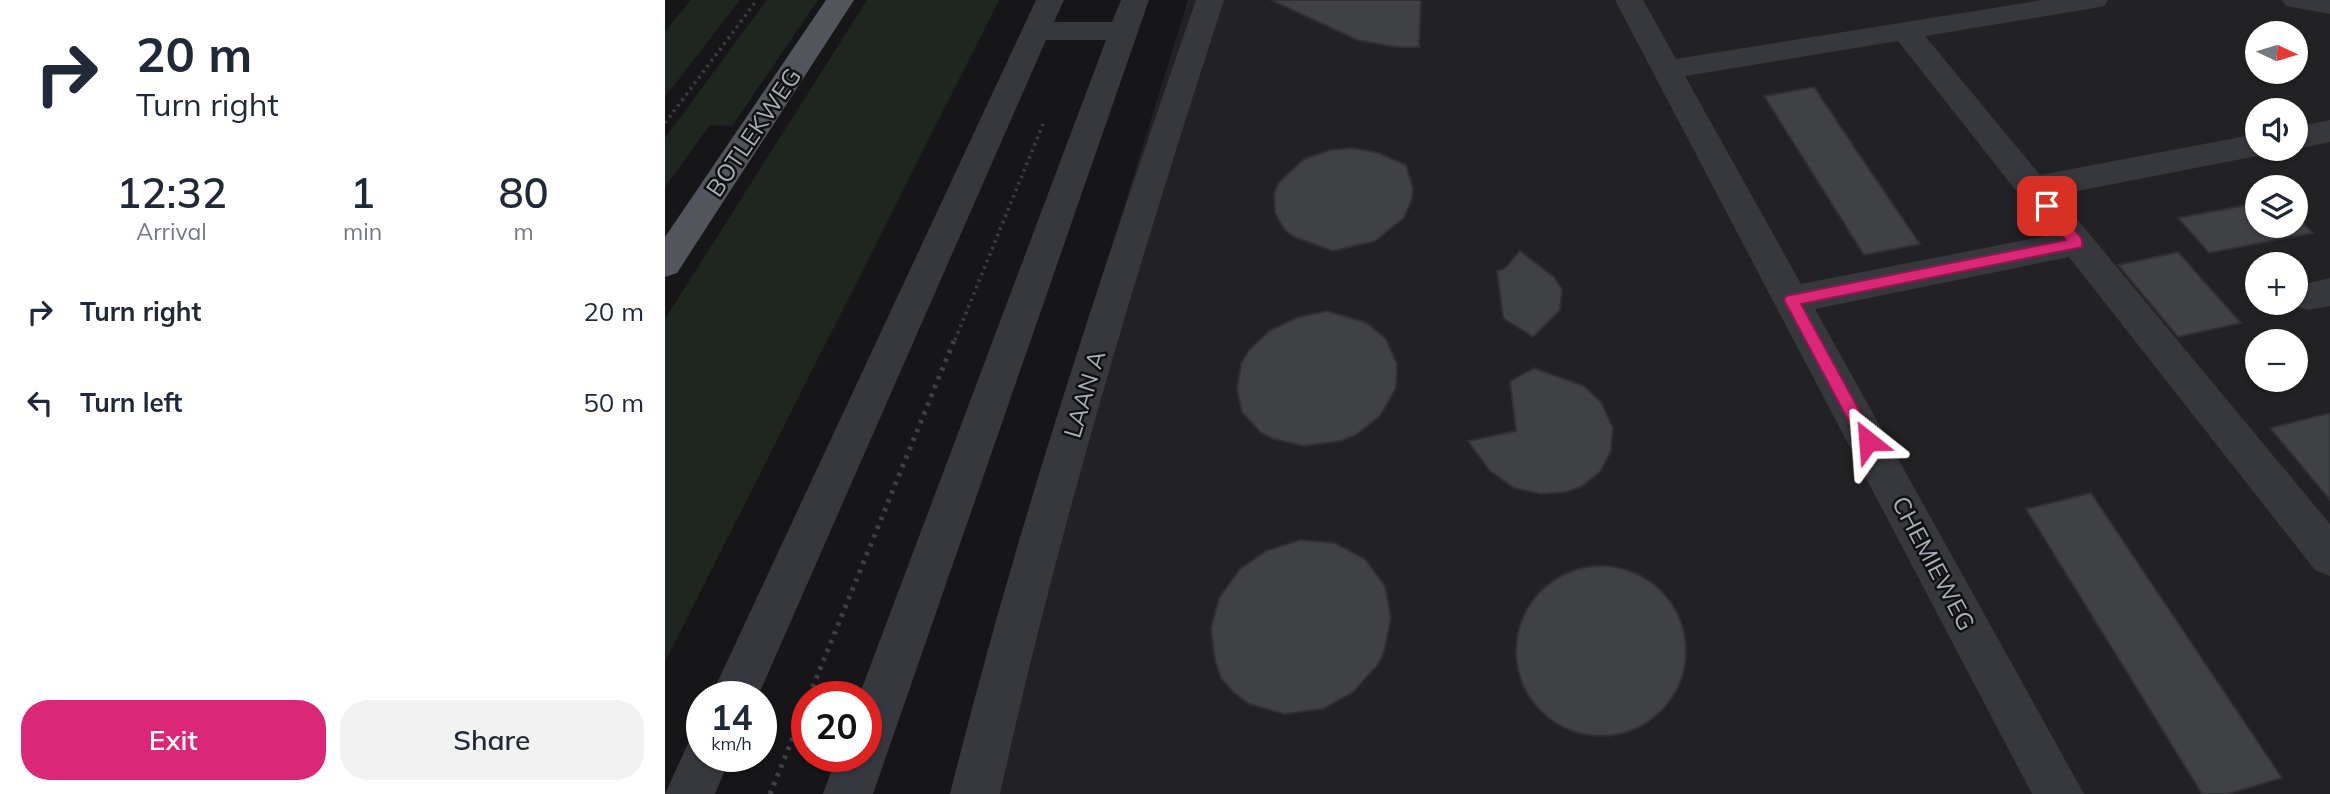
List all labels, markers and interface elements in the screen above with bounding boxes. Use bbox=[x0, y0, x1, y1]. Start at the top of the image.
north arrow bbox=[2245, 21, 2308, 84]
map controls bbox=[2245, 21, 2308, 392]
text: 20 m bbox=[136, 23, 252, 84]
icon: right bbox=[21, 28, 112, 119]
street label: BOTLEKWEG bbox=[699, 62, 807, 202]
text: Turn right bbox=[136, 84, 279, 124]
button: sound bbox=[2245, 98, 2308, 161]
text: 12:32 bbox=[116, 166, 227, 219]
text: 1 bbox=[350, 166, 375, 219]
text: 80 bbox=[498, 166, 549, 219]
button: layers bbox=[2245, 175, 2308, 238]
pin bbox=[2017, 176, 2077, 236]
icon: arrive bbox=[2028, 187, 2066, 225]
text: Arrival bbox=[136, 217, 207, 246]
text: min bbox=[343, 217, 382, 246]
text: m bbox=[513, 217, 534, 246]
button: + bbox=[2245, 252, 2308, 315]
icon: right bbox=[21, 293, 59, 331]
text: Turn right bbox=[80, 295, 201, 328]
text: 20 m bbox=[583, 295, 644, 328]
button: − bbox=[2245, 329, 2308, 392]
street label: LAAN A bbox=[1057, 346, 1112, 441]
icon: left bbox=[21, 384, 59, 422]
text: Turn left bbox=[80, 386, 182, 419]
text: 50 m bbox=[583, 386, 644, 419]
position arrow bbox=[1831, 404, 1905, 478]
street label: CHEMIEWEG bbox=[1886, 491, 1982, 635]
speed limit sign: 20 bbox=[791, 681, 882, 772]
text: 14 bbox=[710, 695, 753, 739]
button: Exit bbox=[21, 700, 326, 780]
button: Share bbox=[340, 700, 644, 780]
text: km/h bbox=[711, 732, 752, 755]

